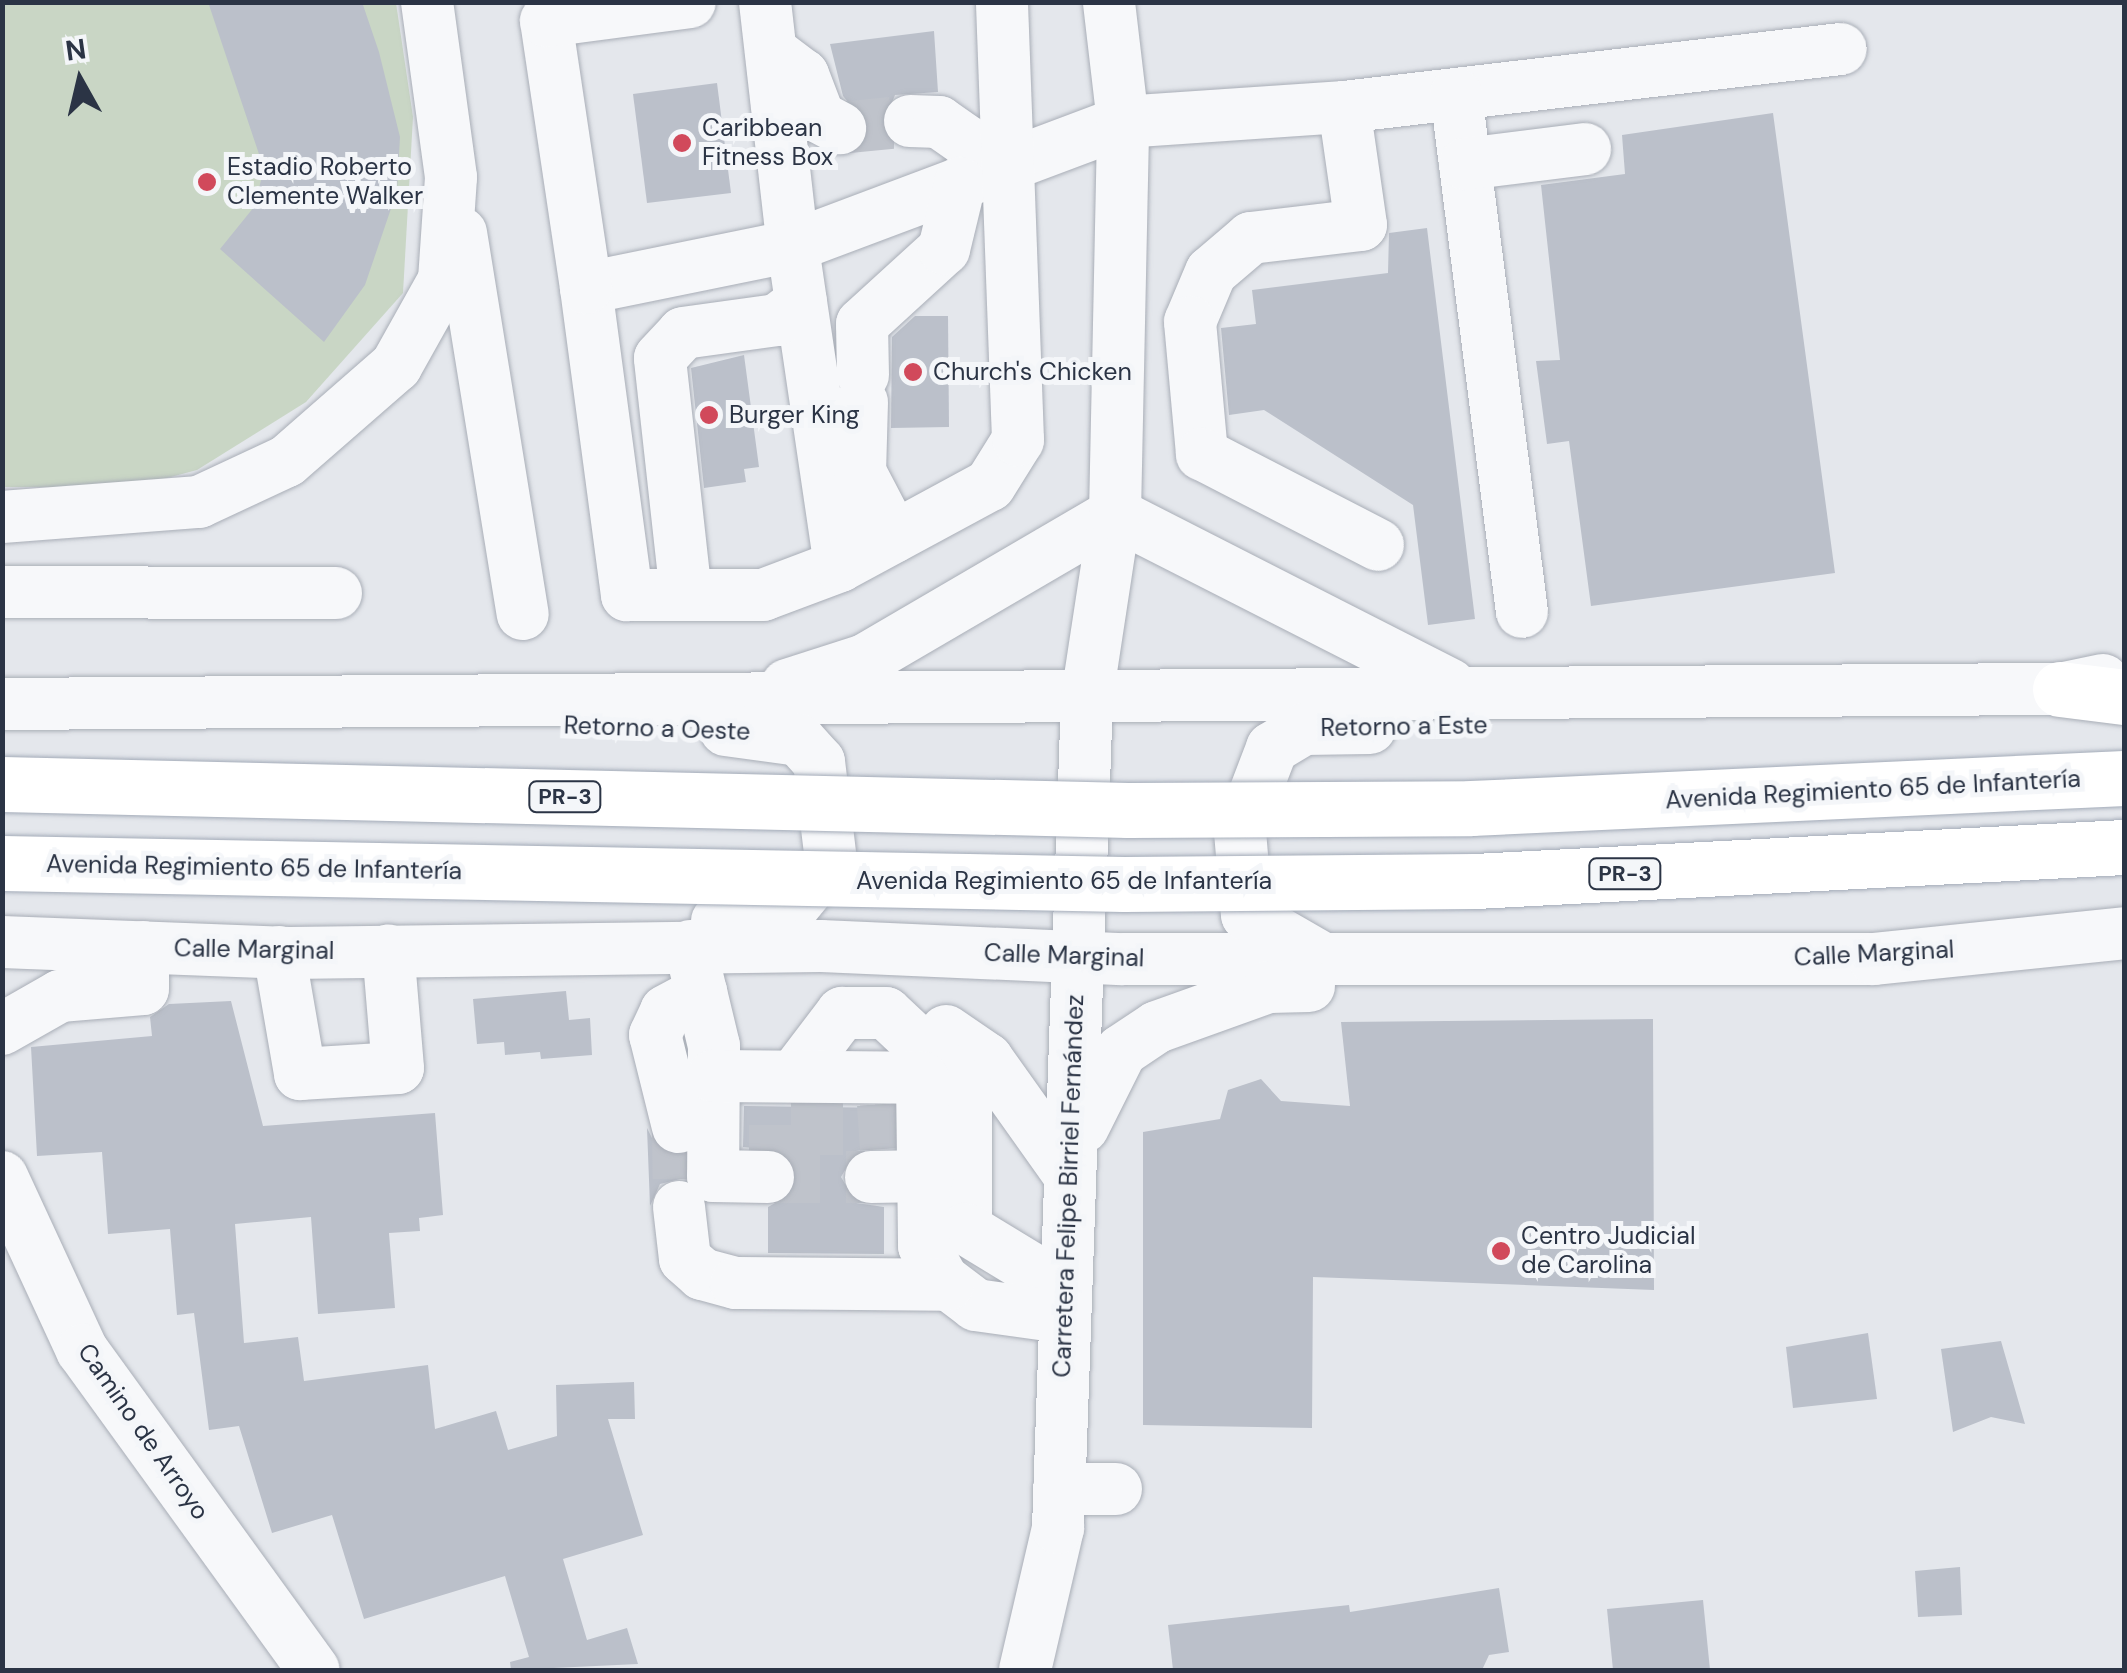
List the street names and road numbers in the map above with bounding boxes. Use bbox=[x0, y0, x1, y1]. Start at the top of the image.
street label: Retorno a Oeste bbox=[563, 711, 751, 747]
street label: Retorno a Este bbox=[1320, 711, 1488, 743]
street label: Avenida Regimiento 65 de Infantería bbox=[1664, 764, 2082, 816]
road number: PR-3 bbox=[528, 780, 602, 814]
street label: Avenida Regimiento 65 de Infantería bbox=[46, 849, 462, 887]
road number: PR-3 bbox=[1588, 857, 1662, 891]
street label: Avenida Regimiento 65 de Infantería bbox=[856, 866, 1272, 896]
street label: Calle Marginal bbox=[173, 934, 335, 966]
street label: Calle Marginal bbox=[1793, 935, 1955, 973]
street label: Calle Marginal bbox=[983, 938, 1145, 974]
street label: Carretera Felipe Birriel Fernández bbox=[1047, 994, 1091, 1378]
street label: Camino de Arroyo bbox=[71, 1338, 215, 1526]

